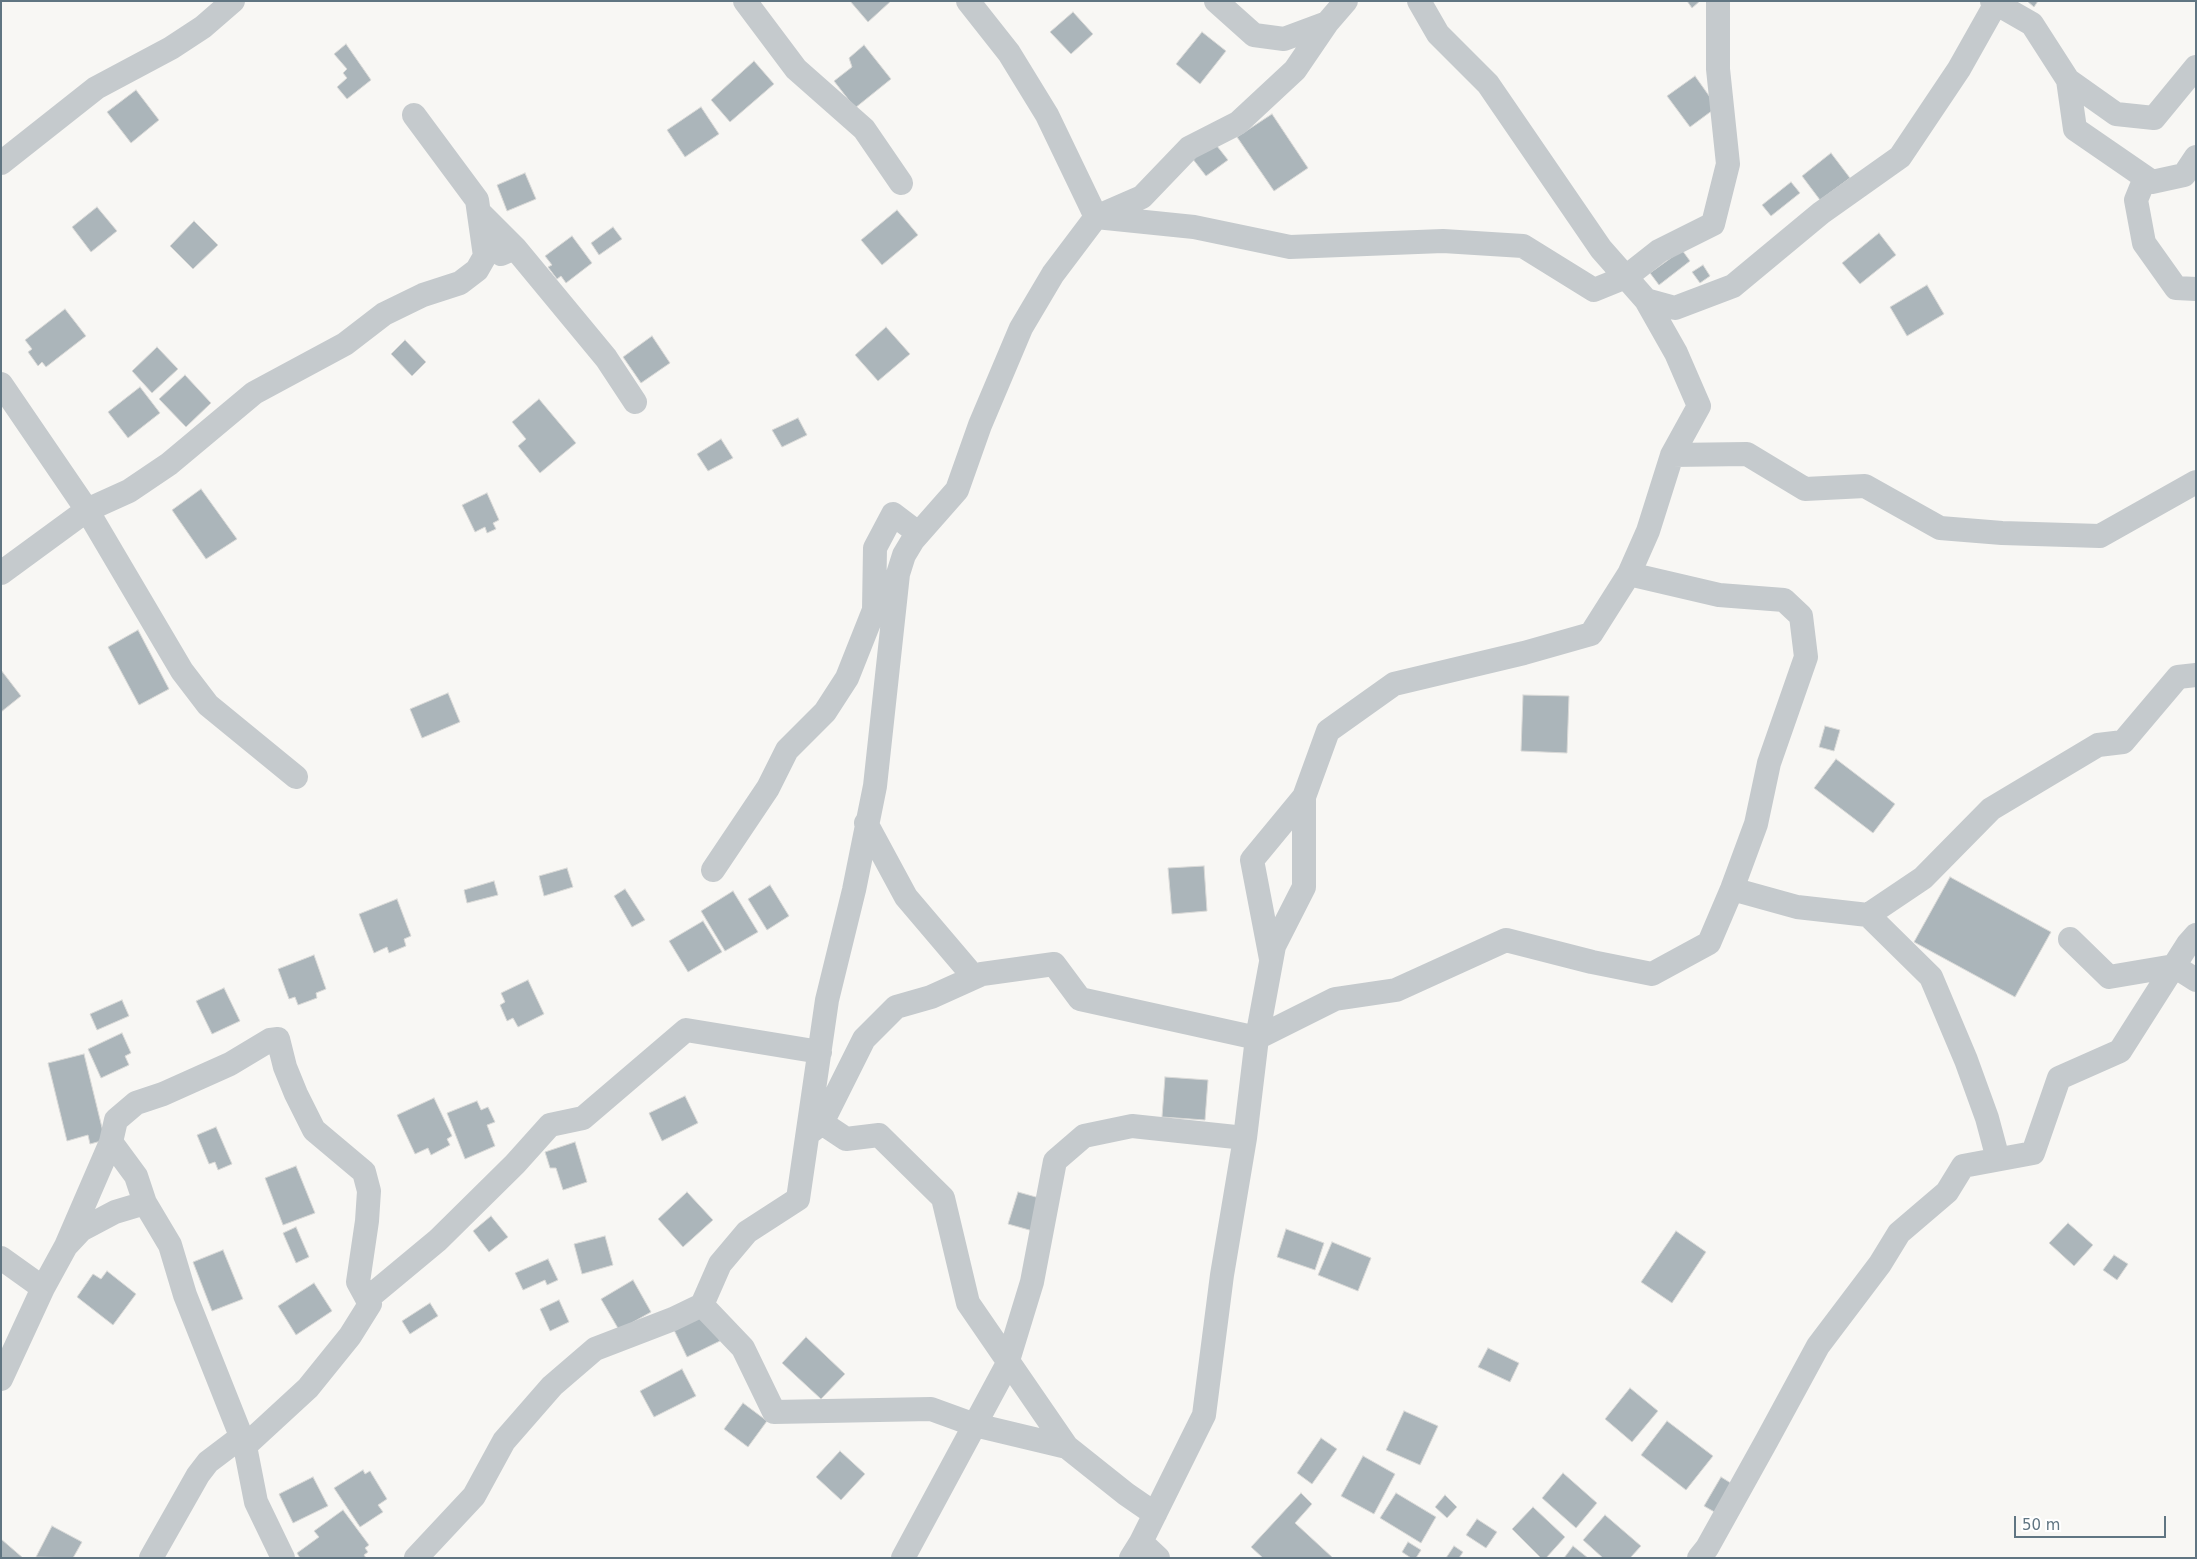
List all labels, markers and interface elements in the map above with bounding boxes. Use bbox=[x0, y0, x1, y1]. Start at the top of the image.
scale bar bbox=[2017, 1506, 2170, 1538]
text: 50 m bbox=[2022, 1516, 2060, 1534]

